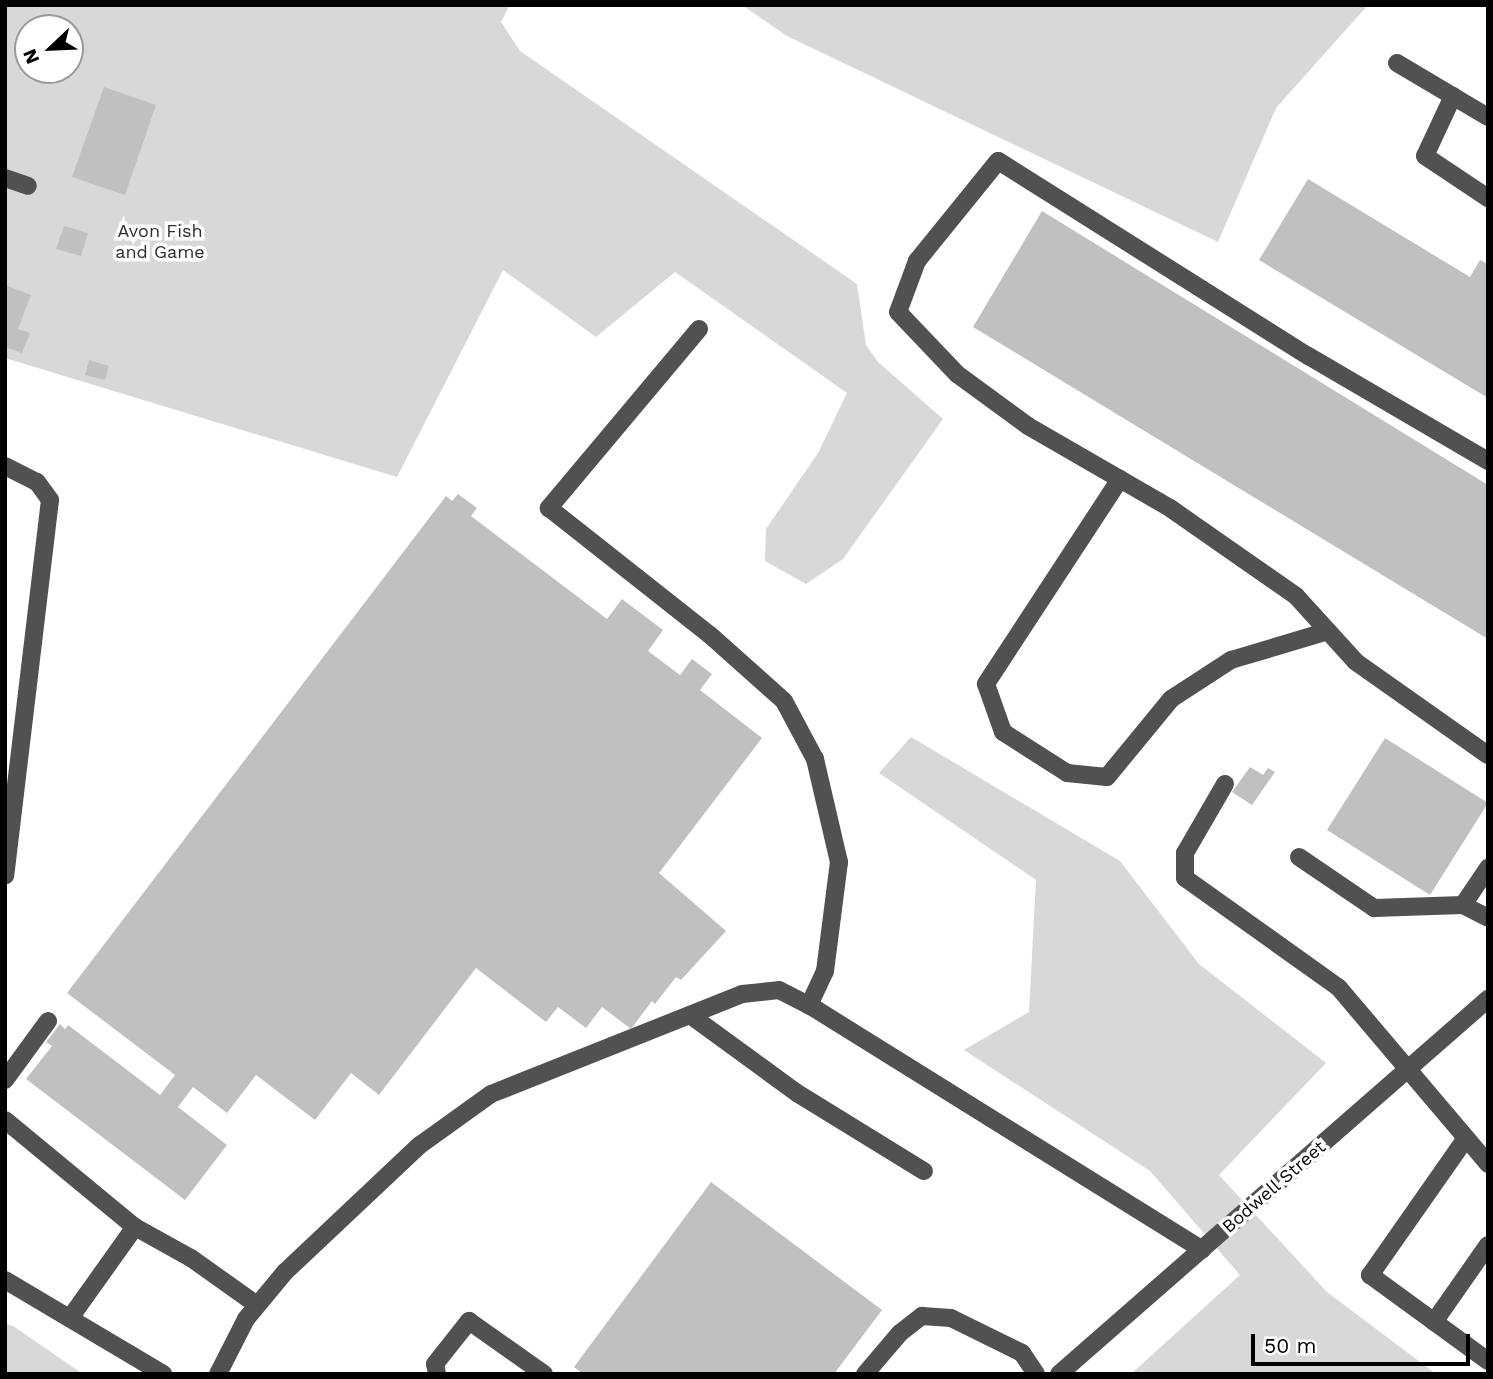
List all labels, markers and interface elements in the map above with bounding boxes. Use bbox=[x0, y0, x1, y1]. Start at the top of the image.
north arrow bbox=[14, 14, 84, 84]
text: N bbox=[18, 46, 44, 68]
park label: Avon Fish and Game bbox=[115, 221, 205, 264]
street label: Bodwell Street bbox=[1218, 1136, 1330, 1238]
scale bar bbox=[1255, 1320, 1474, 1364]
text: 50 m bbox=[1264, 1333, 1316, 1358]

